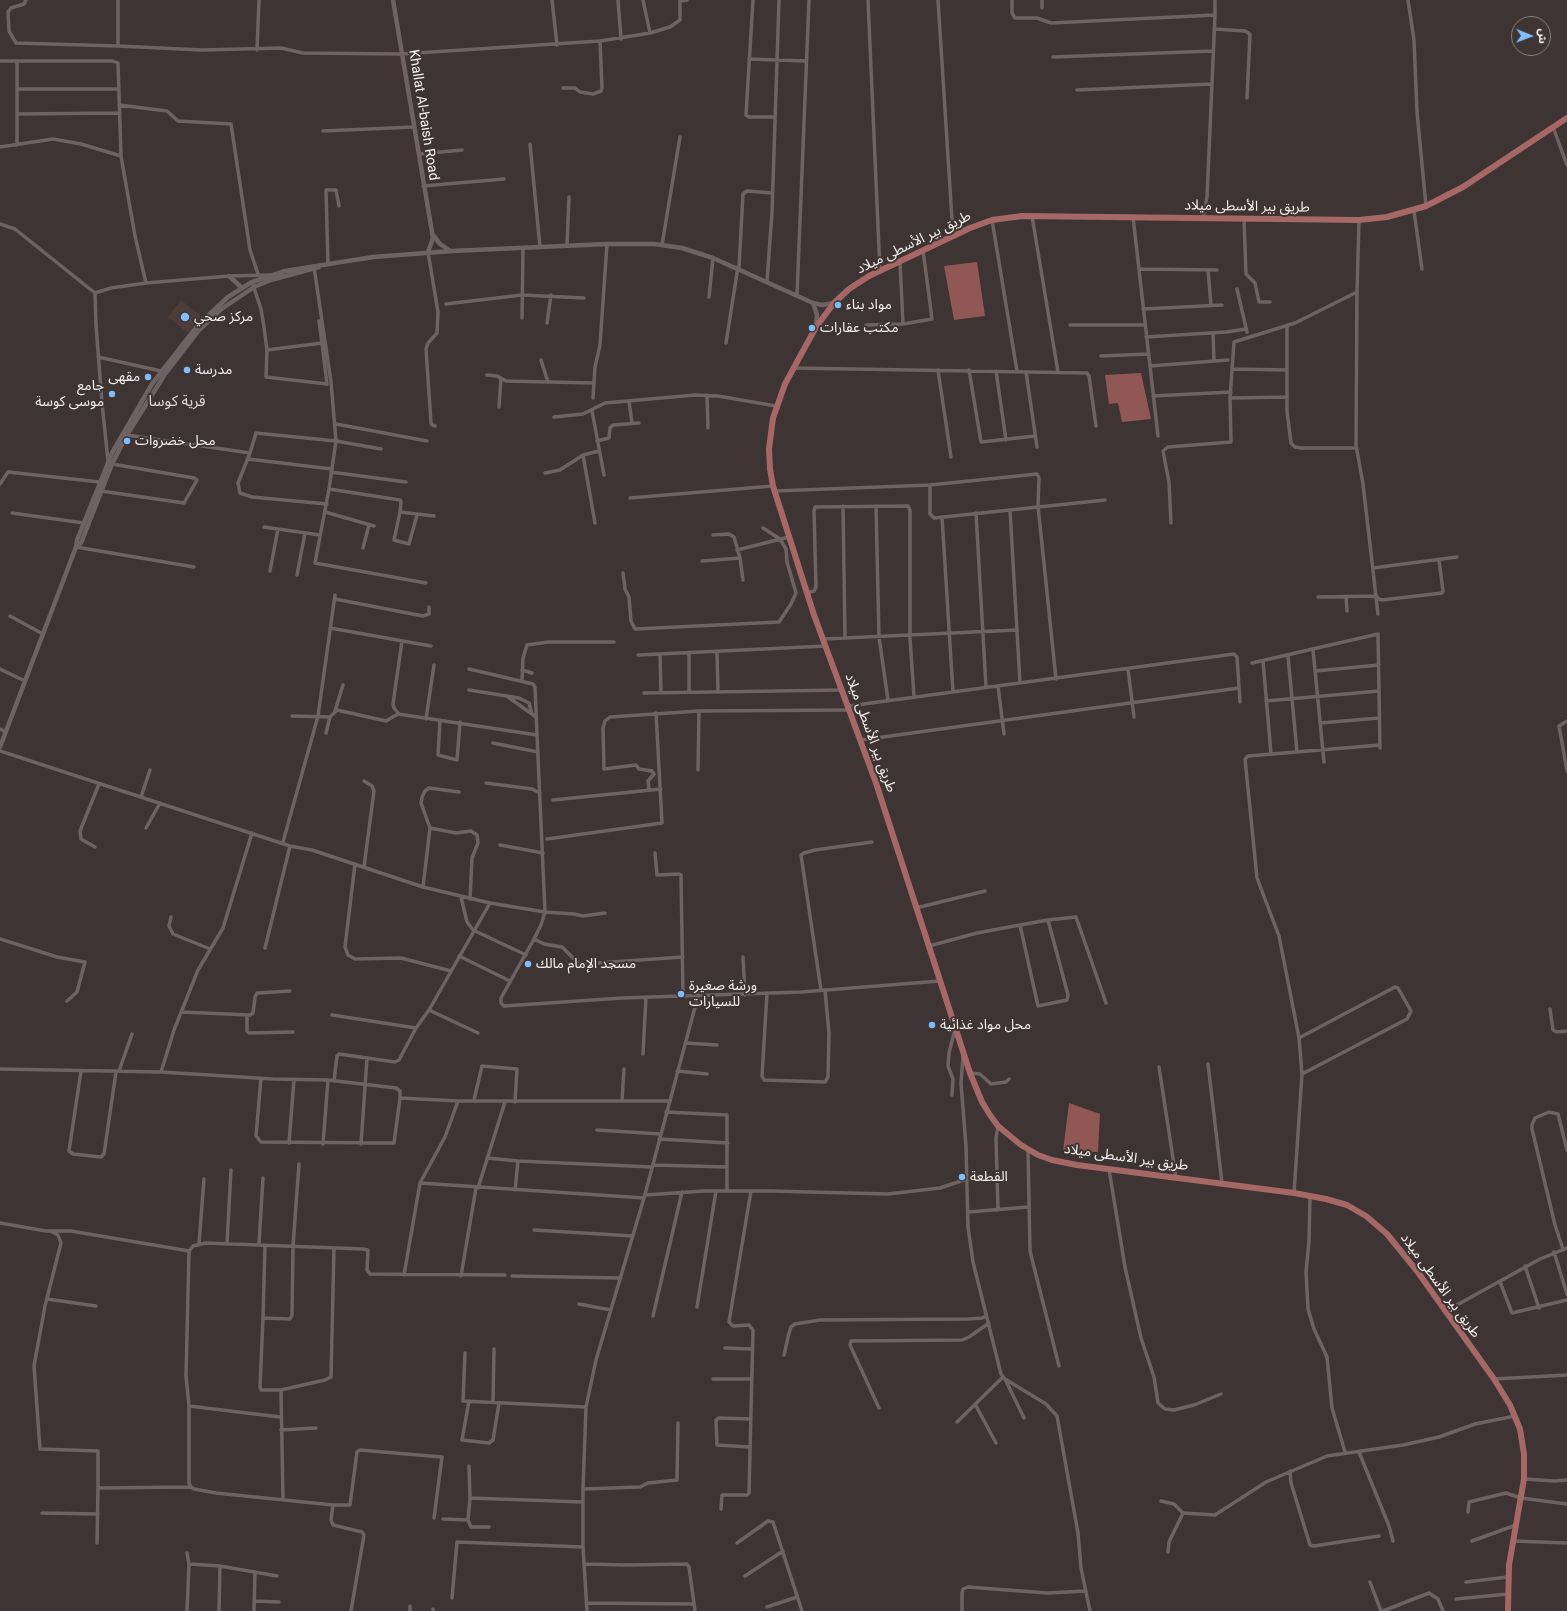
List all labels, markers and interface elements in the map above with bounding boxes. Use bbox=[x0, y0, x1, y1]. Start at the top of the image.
north arrow bbox=[1511, 16, 1551, 56]
text: ش bbox=[1536, 29, 1549, 44]
street label: Khallat Al-baish Road bbox=[404, 48, 442, 182]
street label: طريق بير الأسطى ميلاد bbox=[1184, 198, 1310, 216]
street label: طريق بير الأسطى ميلاد bbox=[854, 208, 974, 278]
place label: مواد بناء bbox=[846, 297, 892, 313]
marker: مواد بناء bbox=[833, 300, 843, 310]
place label: مركز صحي bbox=[194, 309, 253, 325]
marker: مركز صحي bbox=[179, 311, 191, 323]
place label: مكتب عقارات bbox=[820, 320, 899, 336]
marker: مكتب عقارات bbox=[807, 323, 817, 333]
place label: مدرسة bbox=[195, 362, 232, 378]
marker: مدرسة bbox=[182, 365, 192, 375]
place label: مقهى bbox=[108, 369, 140, 385]
marker: مقهى bbox=[143, 372, 153, 382]
place label: جامع موسى كوسة bbox=[35, 378, 104, 410]
marker: جامع موسى كوسة bbox=[107, 389, 117, 399]
district label: قرية كوسا bbox=[148, 393, 206, 411]
place label: محل خضروات bbox=[135, 433, 216, 449]
marker: محل خضروات bbox=[122, 436, 132, 446]
street label: طريق بير الأسطى ميلاد bbox=[841, 671, 899, 795]
place label: مسجد الإمام مالك bbox=[536, 956, 636, 972]
marker: مسجد الإمام مالك bbox=[523, 959, 533, 969]
place label: ورشة صغيرة للسيارات bbox=[689, 978, 757, 1010]
marker: ورشة صغيرة للسيارات bbox=[676, 989, 686, 999]
place label: محل مواد غذائية bbox=[940, 1017, 1031, 1033]
marker: محل مواد غذائية bbox=[927, 1020, 937, 1030]
street label: طريق بير الأسطى ميلاد bbox=[1063, 1141, 1189, 1175]
place label: القطعة bbox=[970, 1169, 1008, 1185]
marker: القطعة bbox=[957, 1172, 967, 1182]
street label: طريق بير الأسطى ميلاد bbox=[1396, 1230, 1484, 1342]

